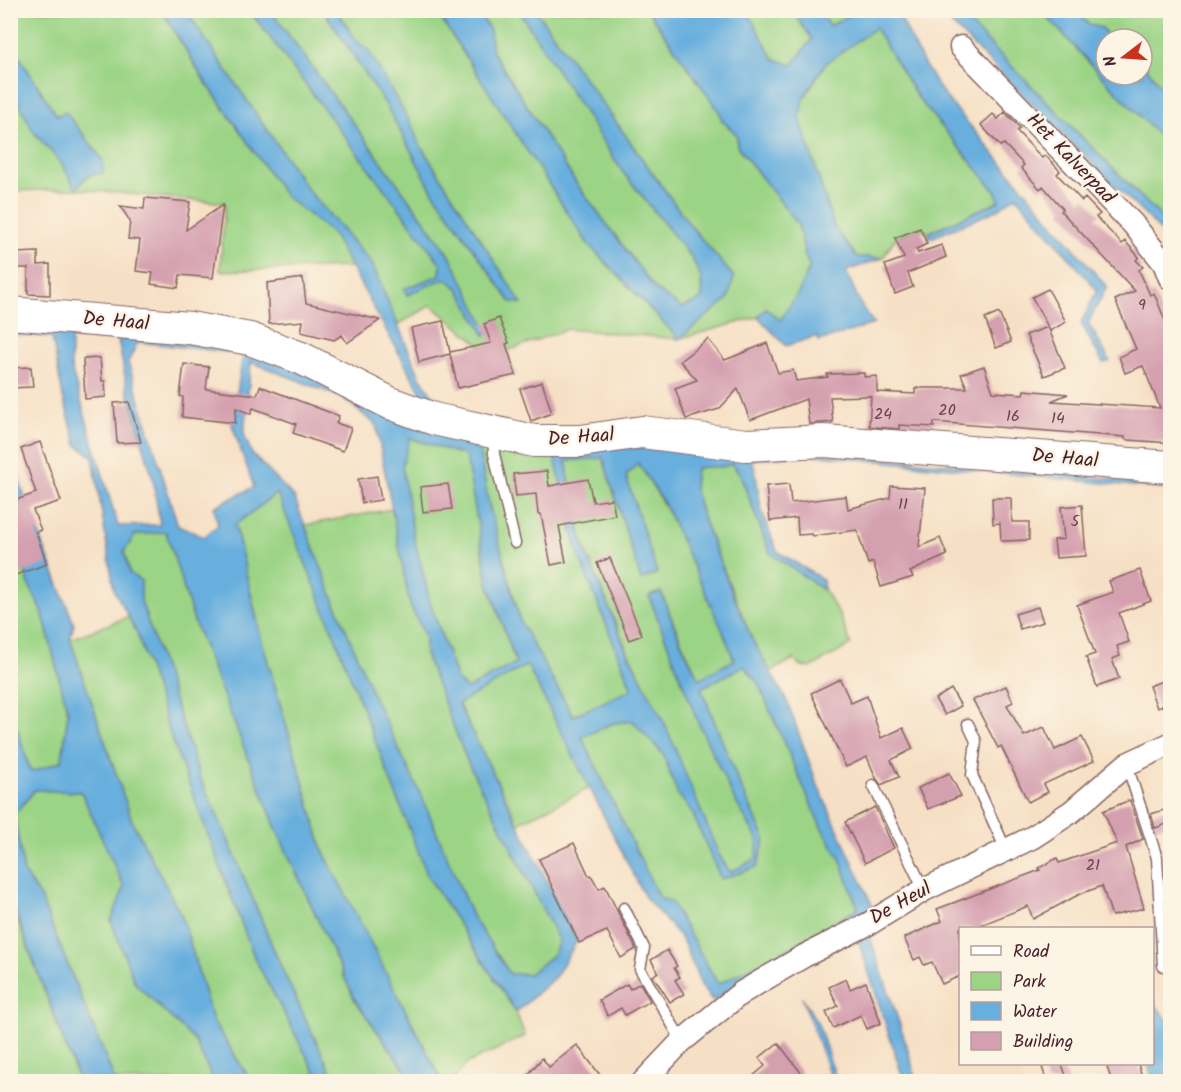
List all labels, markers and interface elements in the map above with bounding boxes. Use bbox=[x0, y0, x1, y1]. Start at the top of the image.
north arrow bbox=[1094, 27, 1154, 87]
text: N bbox=[1098, 52, 1125, 69]
street label: Het Kalverpad bbox=[1018, 106, 1123, 213]
house number: 9 bbox=[1138, 293, 1146, 318]
street label: De Haal bbox=[81, 303, 151, 341]
house number: 20 bbox=[938, 398, 956, 423]
house number: 24 bbox=[874, 402, 892, 427]
house number: 16 bbox=[1006, 404, 1020, 429]
house number: 14 bbox=[1051, 406, 1065, 431]
street label: De Haal bbox=[546, 420, 616, 456]
street label: De Haal bbox=[1030, 440, 1100, 478]
house number: 11 bbox=[898, 492, 908, 517]
house number: 5 bbox=[1071, 509, 1081, 534]
house number: 21 bbox=[1086, 853, 1100, 878]
street label: De Heul bbox=[864, 874, 938, 934]
legend bbox=[959, 927, 1154, 1065]
text: Road bbox=[1013, 938, 1050, 967]
text: Park bbox=[1013, 968, 1046, 997]
text: Water bbox=[1013, 998, 1058, 1027]
text: Building bbox=[1013, 1028, 1073, 1057]

